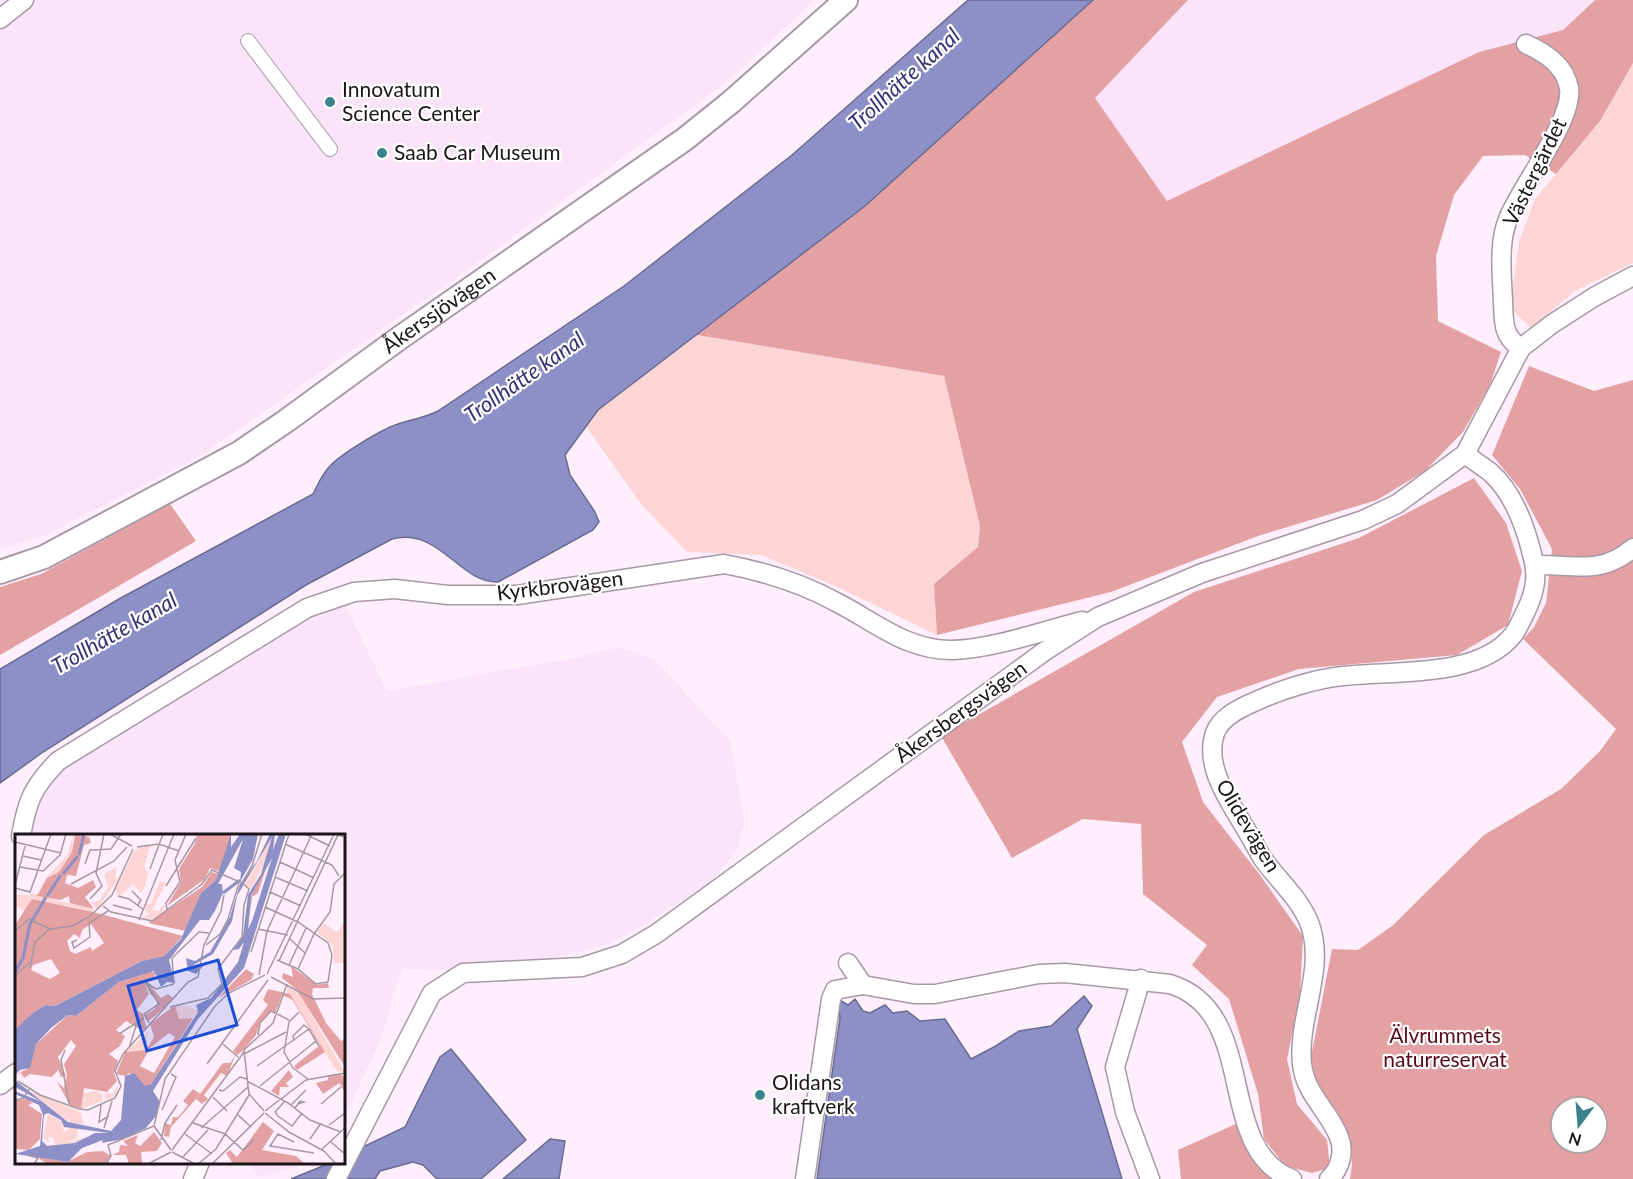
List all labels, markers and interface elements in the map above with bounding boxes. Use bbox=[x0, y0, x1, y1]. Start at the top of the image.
water label: Trollhätte kanal bbox=[843, 22, 965, 136]
place label: Innovatum Science Center bbox=[342, 76, 481, 125]
marker: Innovatum Science Center bbox=[323, 95, 337, 109]
street label: Västergärdet bbox=[1497, 113, 1571, 230]
place label: Saab Car Museum bbox=[394, 139, 560, 164]
marker: Saab Car Museum bbox=[375, 146, 389, 160]
street label: Åkerssjövägen bbox=[377, 261, 500, 358]
water label: Trollhätte kanal bbox=[459, 325, 589, 428]
street label: Kyrkbrovägen bbox=[495, 564, 624, 605]
water label: Trollhätte kanal bbox=[46, 586, 181, 679]
street label: Åkersbergsvägen bbox=[889, 655, 1031, 767]
street label: Olidevägen bbox=[1212, 774, 1287, 876]
inset map bbox=[15, 834, 345, 1164]
park label: Älvrummets naturreservat bbox=[1383, 1022, 1507, 1071]
place label: Olidans kraftverk bbox=[772, 1069, 855, 1118]
marker: Olidans kraftverk bbox=[753, 1088, 767, 1102]
north arrow bbox=[1549, 1095, 1609, 1155]
text: N bbox=[1566, 1129, 1583, 1151]

